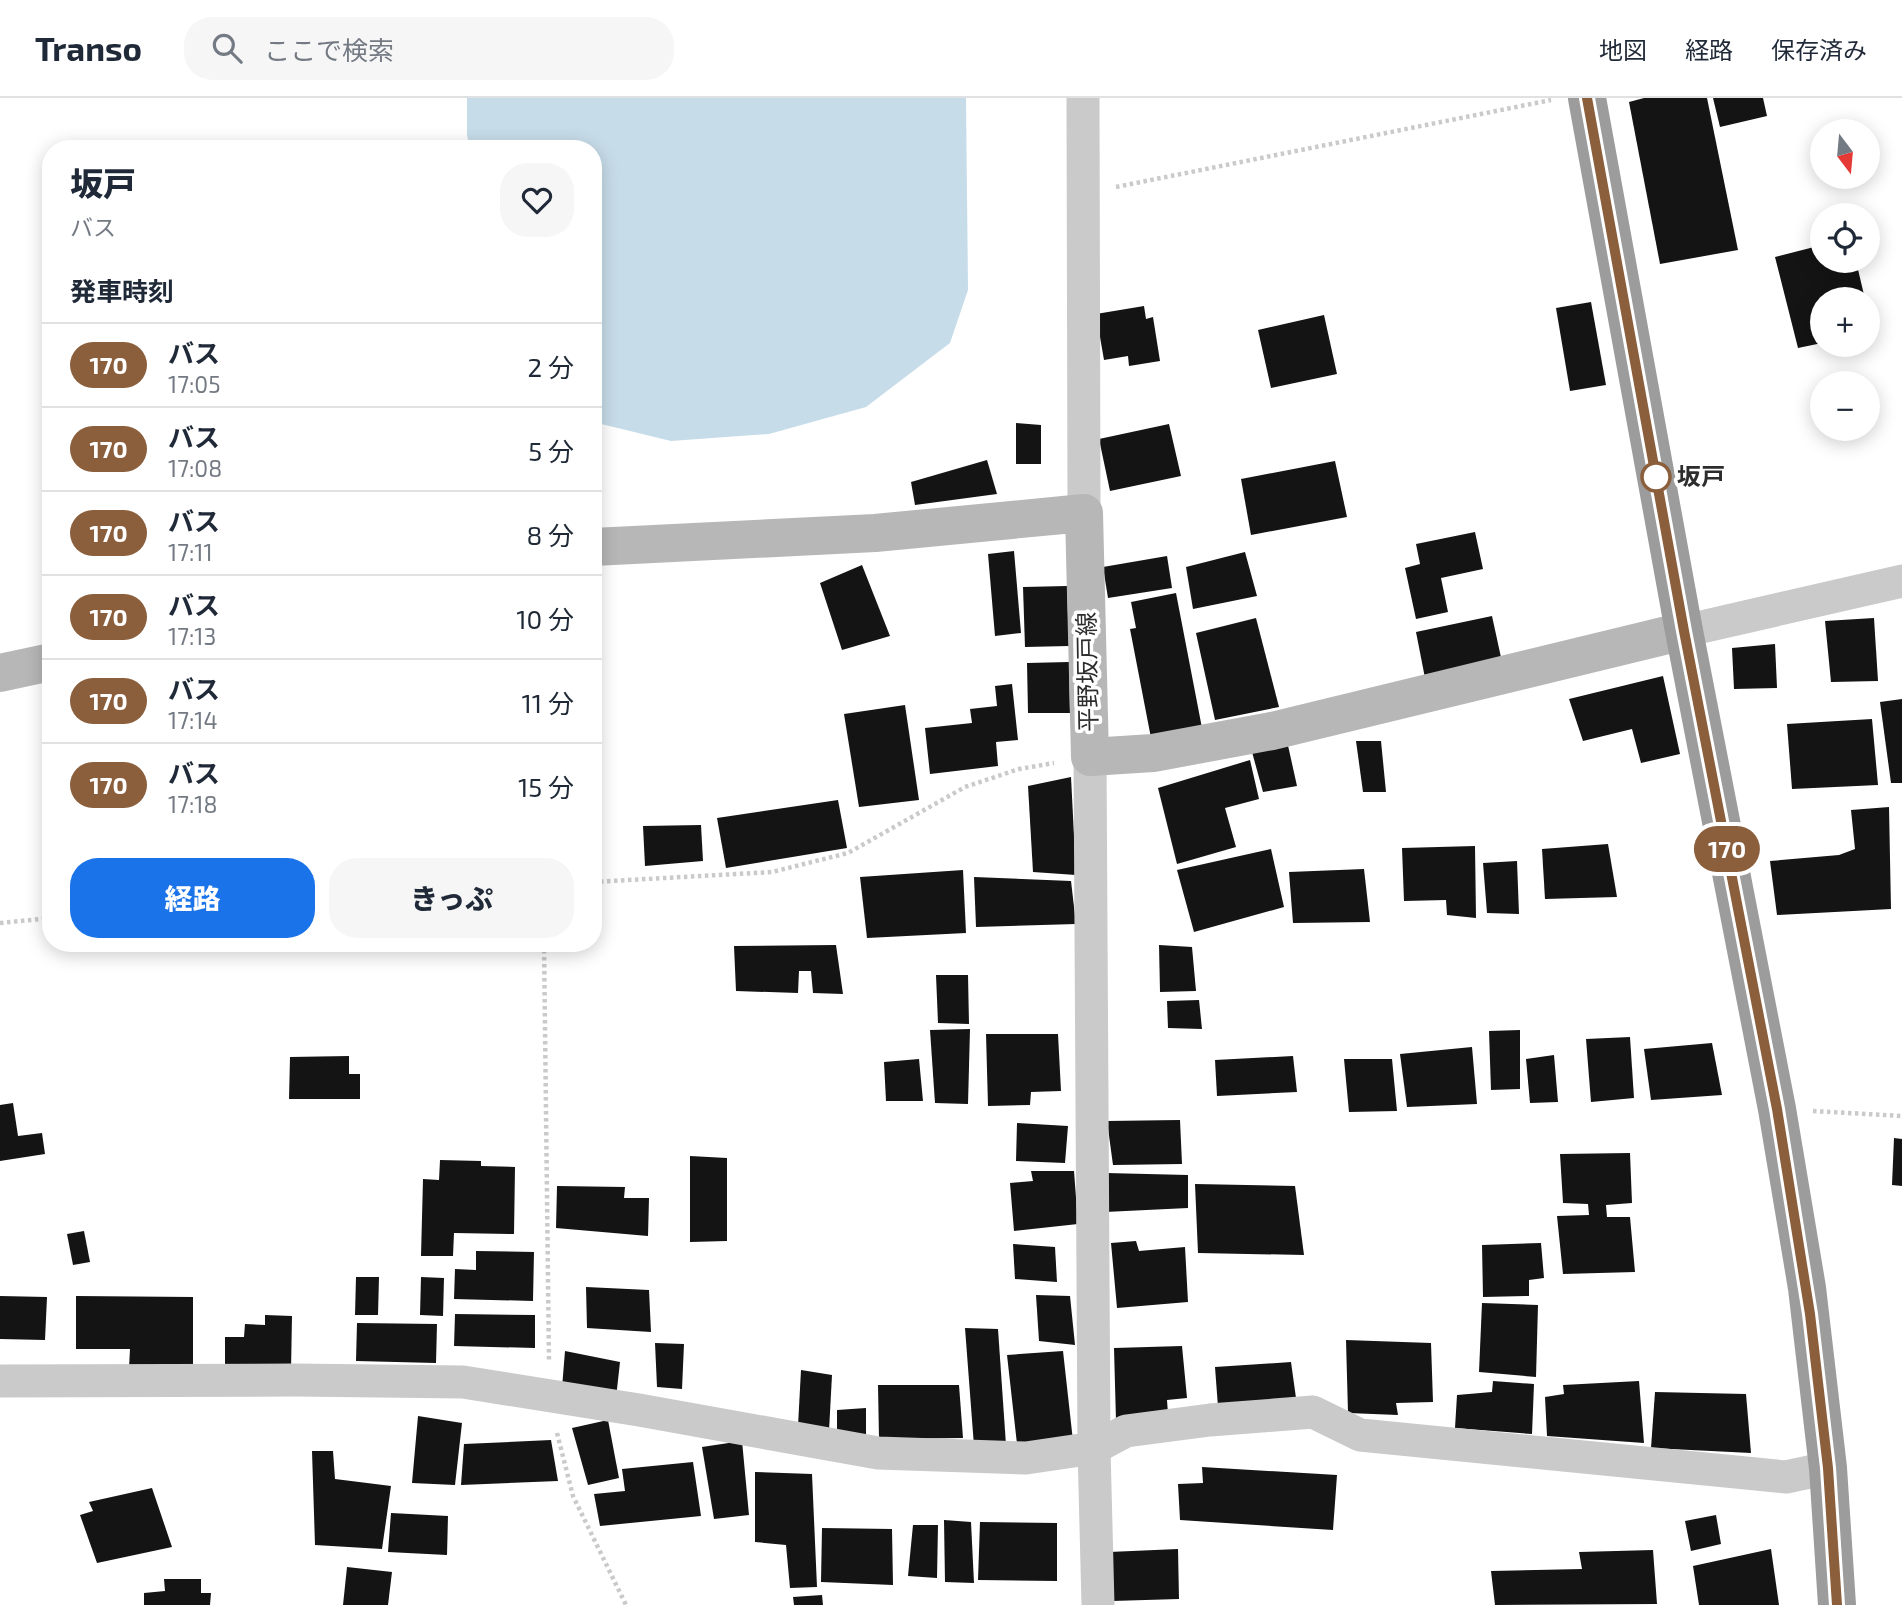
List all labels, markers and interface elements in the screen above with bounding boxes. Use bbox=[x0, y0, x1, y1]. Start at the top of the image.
search box bbox=[184, 17, 674, 80]
text: Transo bbox=[35, 28, 142, 68]
icon: search bbox=[208, 29, 246, 67]
text: ここで検索 bbox=[264, 34, 394, 65]
text: 地図 bbox=[1599, 35, 1647, 64]
text: 経路 bbox=[1685, 35, 1733, 64]
text: 保存済み bbox=[1771, 35, 1867, 64]
north arrow bbox=[1810, 119, 1880, 189]
map controls bbox=[1810, 119, 1880, 441]
text: 坂戸 bbox=[70, 163, 136, 203]
button: heart bbox=[500, 163, 574, 237]
button: locate bbox=[1810, 203, 1880, 273]
text: バス bbox=[70, 213, 116, 241]
text: 発車時刻 bbox=[70, 275, 174, 306]
button: + bbox=[1810, 287, 1880, 357]
text: バス bbox=[168, 337, 220, 368]
text: 170 bbox=[89, 350, 128, 379]
text: 2 分 bbox=[528, 351, 574, 382]
text: 17:05 bbox=[168, 370, 221, 398]
button: − bbox=[1810, 371, 1880, 441]
text: バス bbox=[168, 421, 220, 452]
text: 170 bbox=[89, 434, 128, 463]
text: 5 分 bbox=[528, 435, 574, 466]
text: 17:08 bbox=[168, 454, 222, 482]
place label: 坂戸 bbox=[1677, 461, 1725, 490]
marker: 坂戸 bbox=[1641, 462, 1671, 492]
text: バス bbox=[168, 505, 220, 536]
text: 170 bbox=[89, 518, 128, 547]
text: 8 分 bbox=[526, 519, 574, 550]
text: 17:11 bbox=[168, 538, 213, 566]
text: バス bbox=[168, 589, 220, 620]
text: 170 bbox=[89, 602, 128, 631]
text: 10 分 bbox=[516, 603, 574, 634]
street label: 平野坂戸線 bbox=[1071, 612, 1102, 732]
text: 17:13 bbox=[168, 622, 216, 650]
text: バス bbox=[168, 673, 220, 704]
text: 170 bbox=[89, 686, 128, 715]
text: 11 分 bbox=[522, 687, 574, 718]
text: 17:14 bbox=[168, 706, 218, 734]
text: バス bbox=[168, 757, 220, 788]
text: 170 bbox=[89, 770, 128, 799]
text: 15 分 bbox=[518, 771, 574, 802]
text: 17:18 bbox=[168, 790, 217, 818]
line badge: 170 bbox=[1687, 826, 1767, 872]
text: 170 bbox=[1708, 834, 1746, 863]
button: 経路 bbox=[70, 858, 315, 938]
button: きっぷ bbox=[329, 858, 574, 938]

